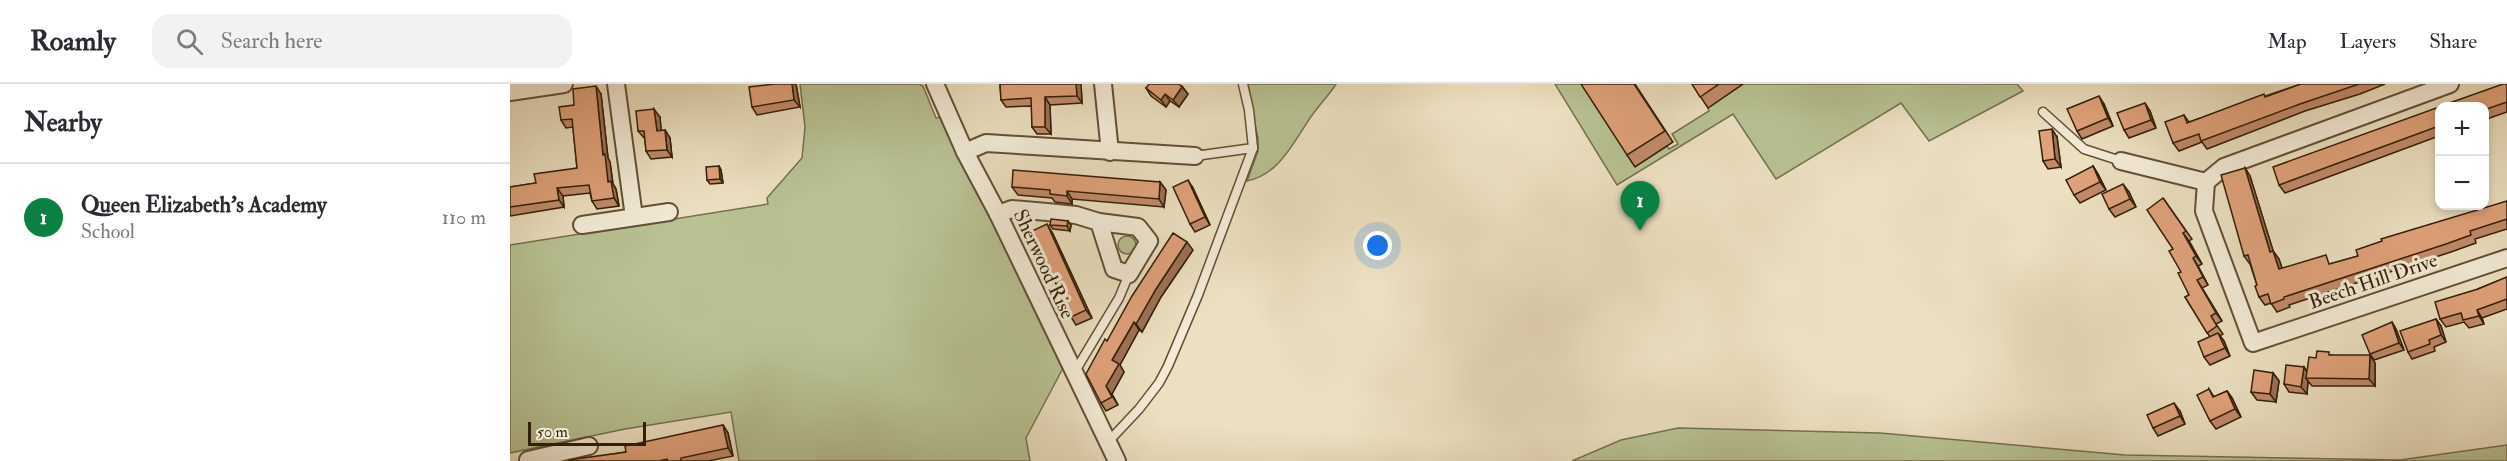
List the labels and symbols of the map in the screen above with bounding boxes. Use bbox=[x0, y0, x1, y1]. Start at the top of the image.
pin: 1 bbox=[1620, 182, 1660, 231]
street label: Sherwood Rise bbox=[1008, 205, 1080, 323]
your location bbox=[1363, 231, 1392, 260]
street label: Beech Hill Drive bbox=[2305, 247, 2441, 315]
scale bar bbox=[528, 419, 646, 446]

